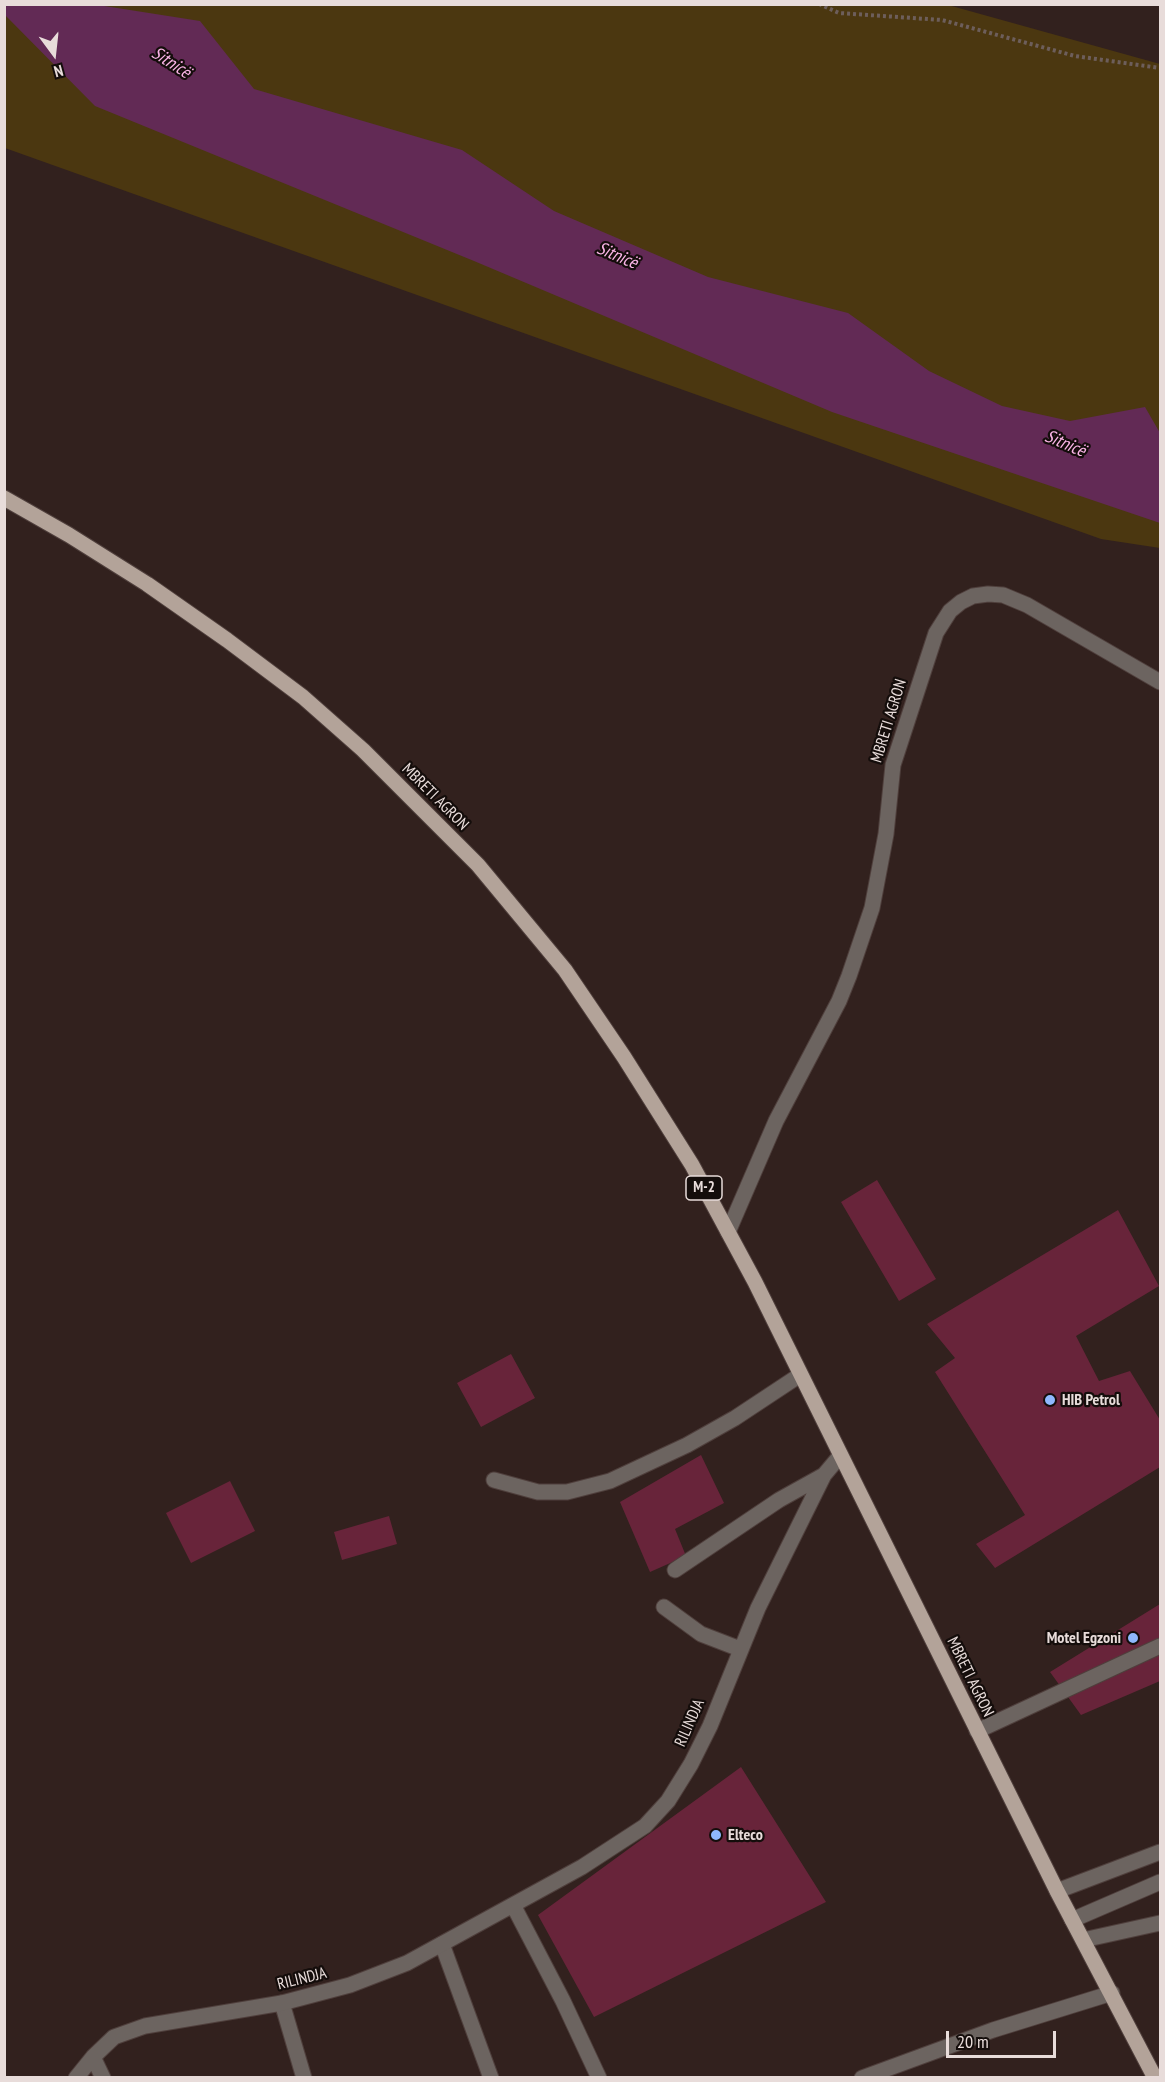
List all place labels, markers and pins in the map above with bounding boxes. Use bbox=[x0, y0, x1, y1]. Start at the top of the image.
place label: HIB Petrol bbox=[1062, 1390, 1120, 1410]
marker: HIB Petrol bbox=[1043, 1393, 1057, 1407]
place label: Motel Egzoni bbox=[1047, 1628, 1121, 1648]
marker: Motel Egzoni bbox=[1126, 1631, 1140, 1645]
place label: Elteco bbox=[728, 1825, 763, 1845]
marker: Elteco bbox=[709, 1828, 723, 1842]

